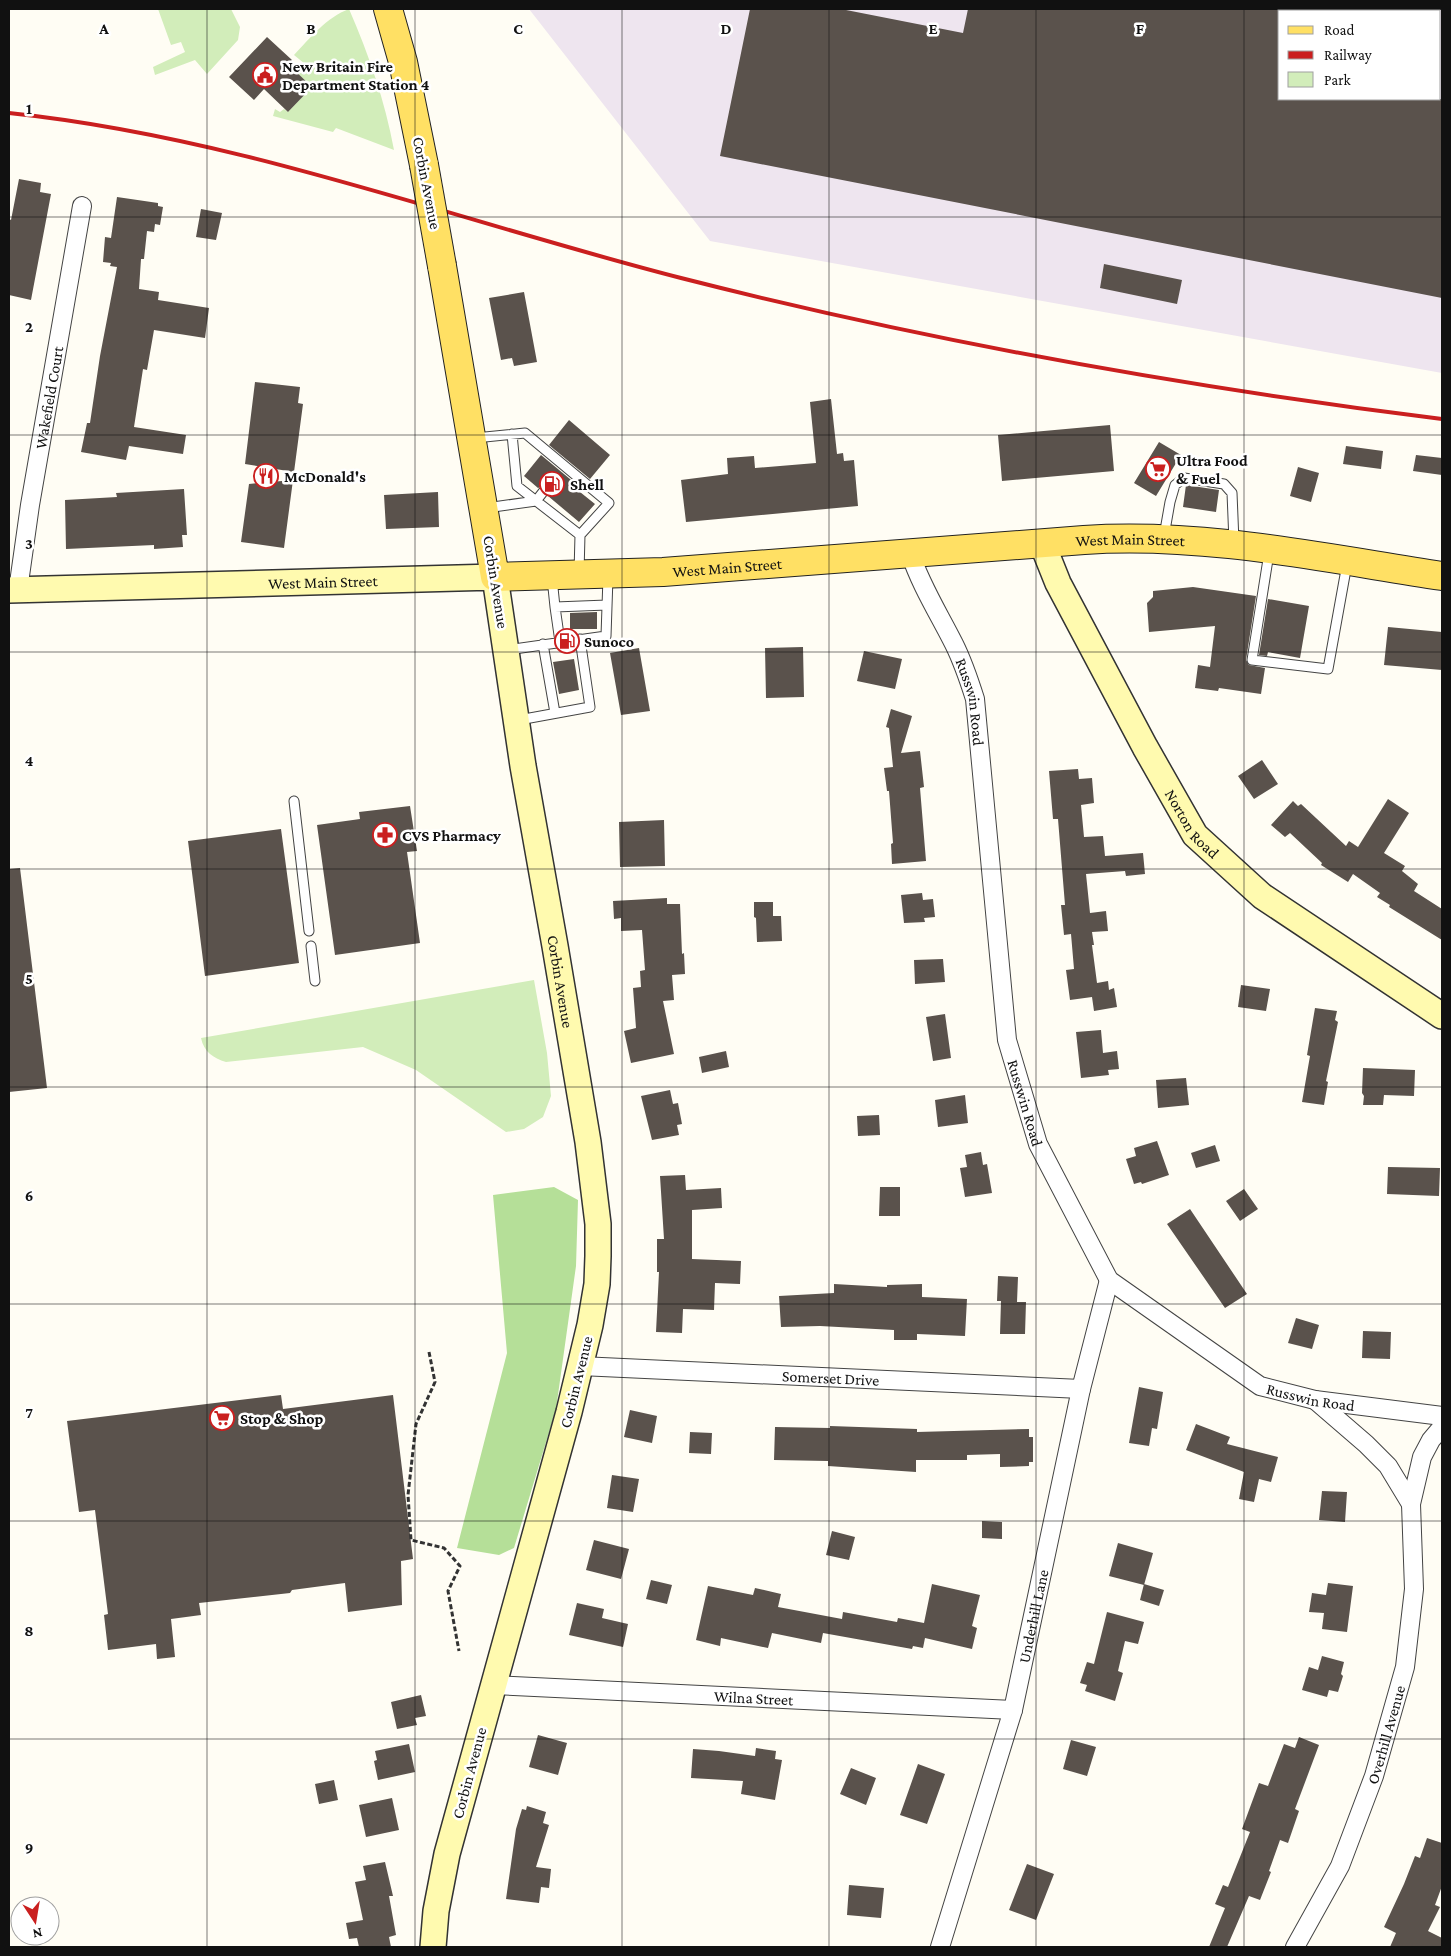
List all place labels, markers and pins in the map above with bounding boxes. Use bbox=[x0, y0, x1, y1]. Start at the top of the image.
place label: New Britain Fire Department Station 4 bbox=[282, 58, 430, 93]
public building icon: New Britain Fire Department Station 4 bbox=[252, 62, 278, 88]
place label: Ultra Food & Fuel bbox=[1176, 452, 1248, 487]
supermarket icon: Ultra Food & Fuel bbox=[1145, 456, 1171, 482]
restaurant icon: McDonald's bbox=[253, 463, 279, 489]
place label: McDonald's bbox=[284, 468, 366, 485]
fuel station icon: Shell bbox=[539, 471, 565, 497]
place label: Shell bbox=[570, 476, 604, 493]
fuel station icon: Sunoco bbox=[554, 628, 580, 654]
place label: Sunoco bbox=[584, 633, 634, 650]
pharmacy icon: CVS Pharmacy bbox=[372, 822, 398, 848]
place label: CVS Pharmacy bbox=[402, 827, 501, 844]
supermarket icon: Stop & Shop bbox=[209, 1405, 235, 1431]
place label: Stop & Shop bbox=[240, 1410, 324, 1427]

